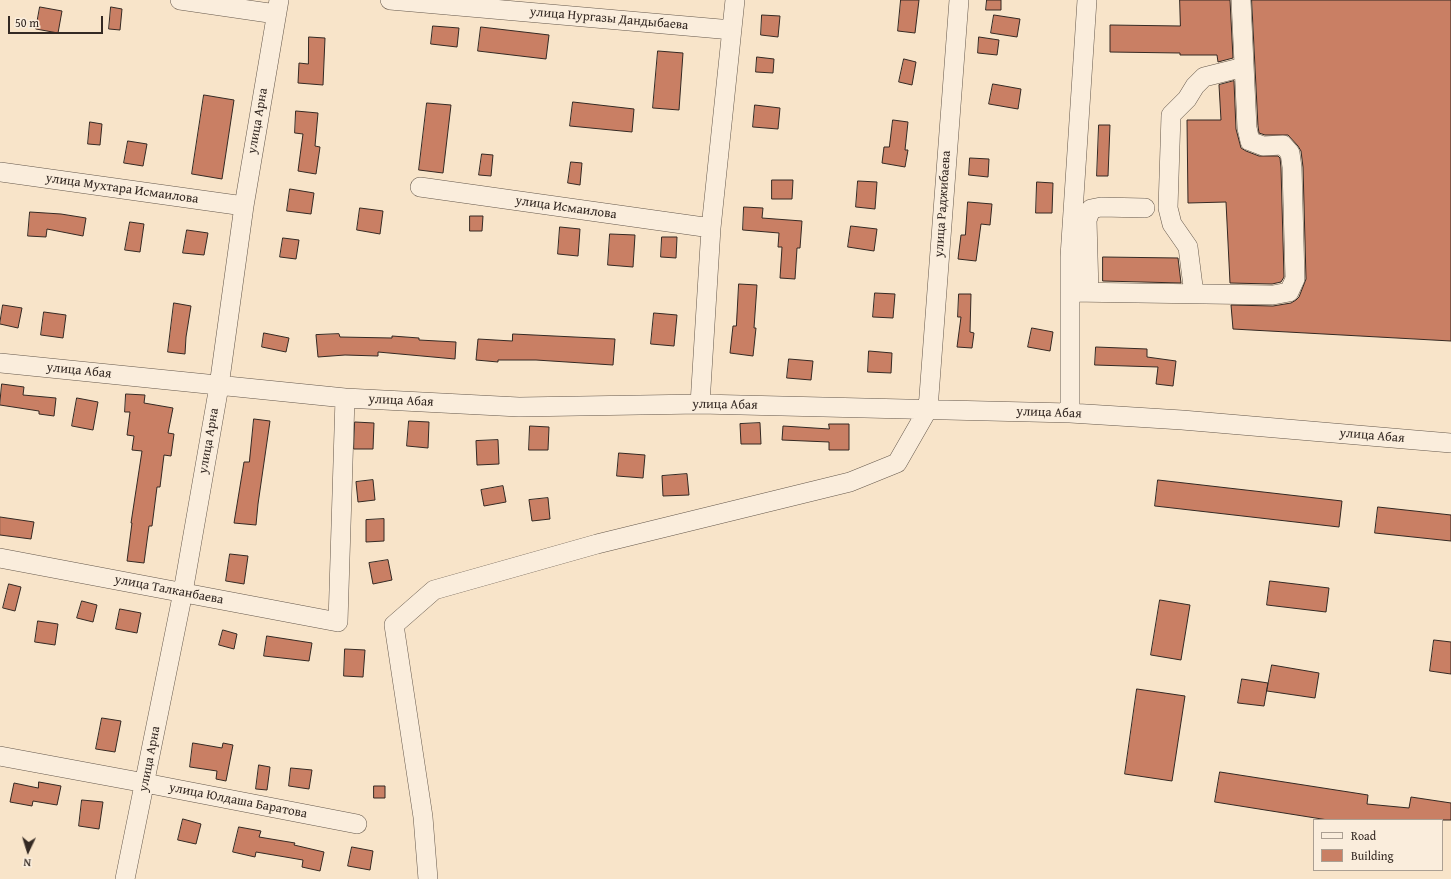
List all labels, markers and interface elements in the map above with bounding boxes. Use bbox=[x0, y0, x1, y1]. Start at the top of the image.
street label: улица Нургазы Дандыбаева bbox=[529, 4, 689, 34]
scale bar bbox=[10, 8, 105, 34]
text: 50 m bbox=[15, 14, 39, 31]
street label: улица Арна bbox=[245, 87, 271, 155]
street label: улица Раджибаева bbox=[931, 150, 955, 258]
street label: улица Мухтара Исмаилова bbox=[45, 171, 199, 207]
street label: улица Исмаилова bbox=[514, 193, 618, 223]
street label: улица Абая bbox=[46, 360, 112, 382]
street label: улица Абая bbox=[368, 392, 434, 410]
street label: улица Абая bbox=[692, 397, 758, 413]
street label: улица Абая bbox=[1016, 404, 1082, 422]
street label: улица Арна bbox=[196, 407, 222, 475]
street label: улица Абая bbox=[1339, 425, 1405, 447]
street label: улица Талканбаева bbox=[113, 572, 225, 608]
street label: улица Арна bbox=[136, 725, 164, 793]
street label: улица Юлдаша Баратова bbox=[168, 780, 308, 822]
legend bbox=[1313, 819, 1443, 871]
text: Road bbox=[1351, 827, 1376, 844]
north arrow bbox=[8, 831, 48, 871]
text: Building bbox=[1351, 847, 1394, 864]
text: N bbox=[23, 855, 31, 871]

